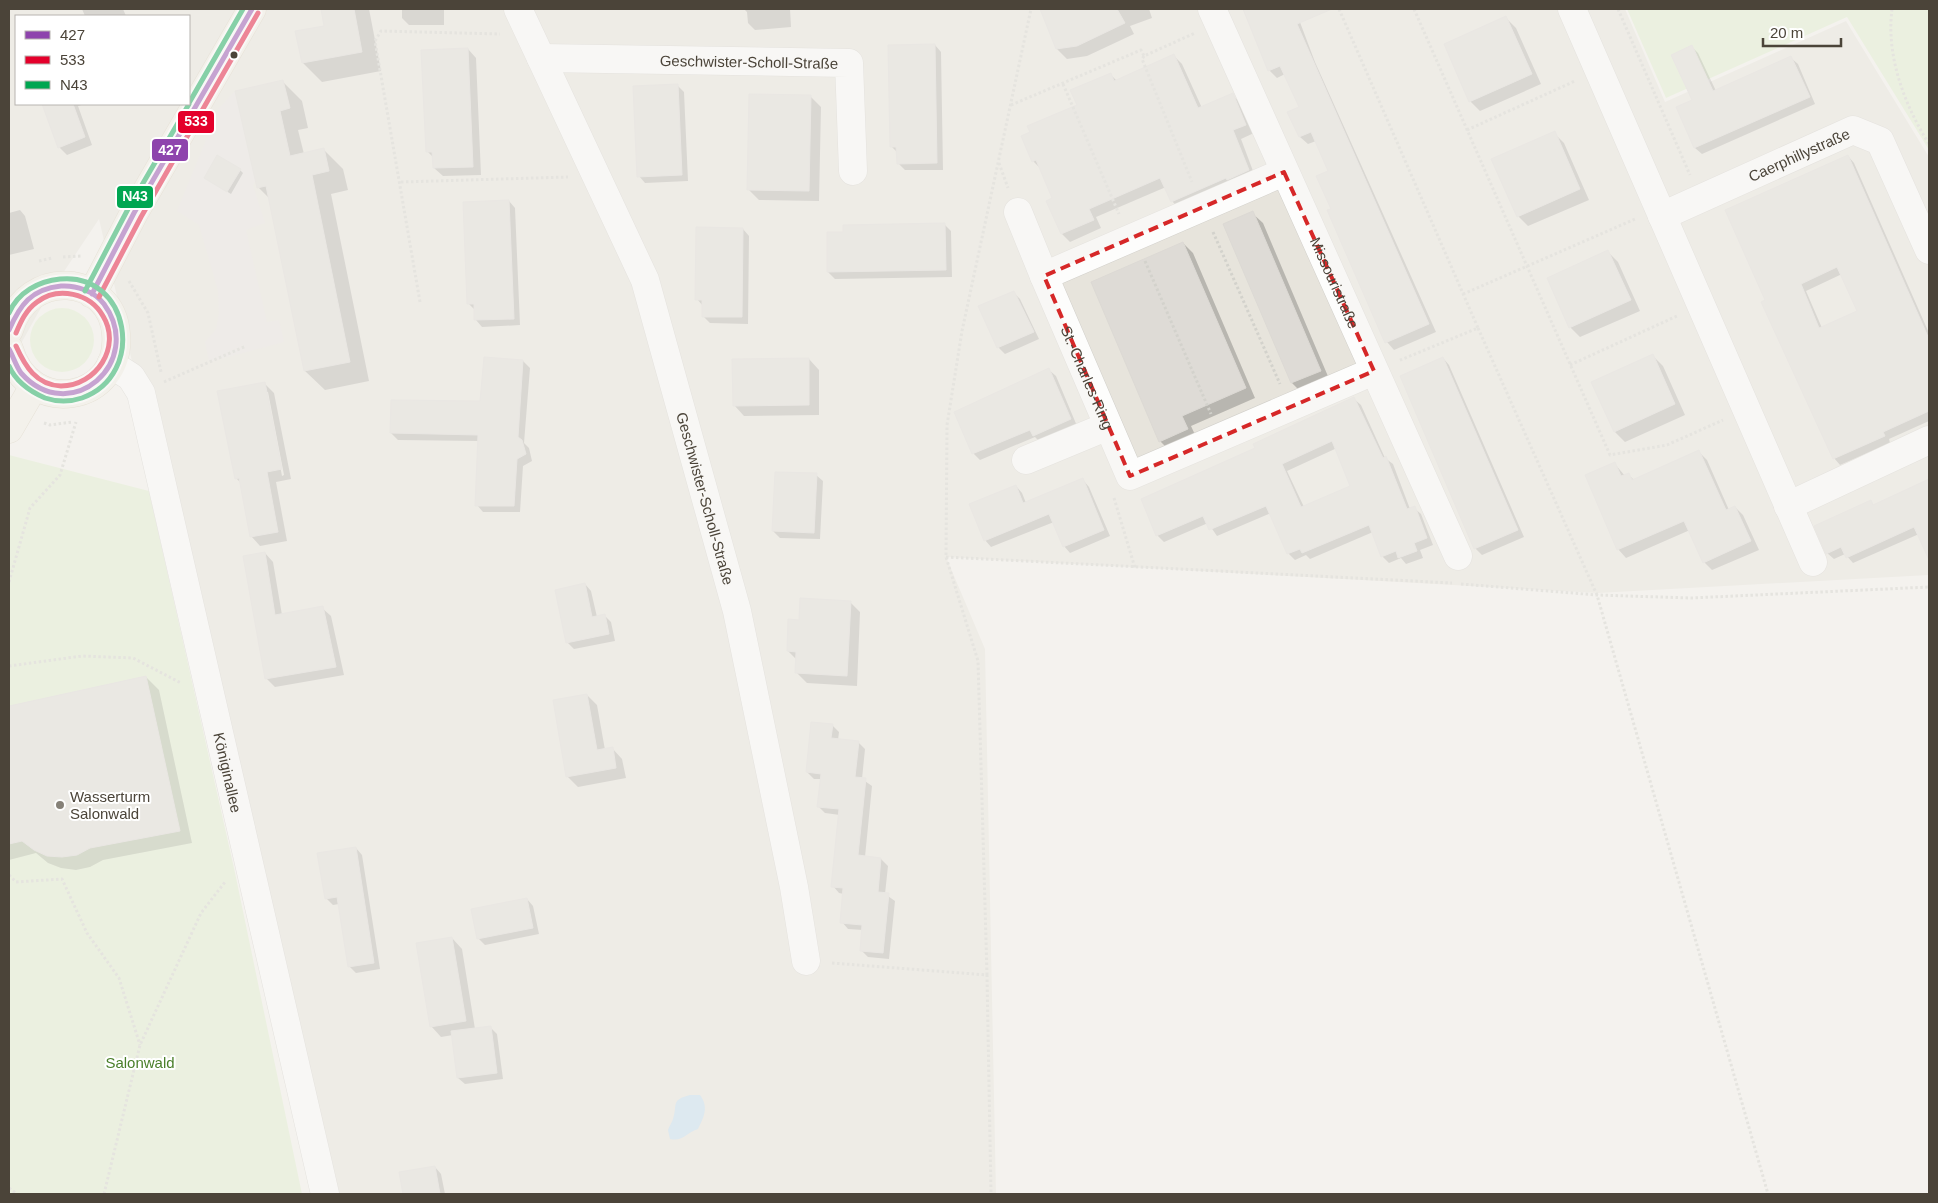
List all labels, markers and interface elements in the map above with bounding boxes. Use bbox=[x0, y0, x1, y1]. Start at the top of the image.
legend bbox=[15, 15, 190, 105]
scale bar bbox=[1763, 15, 1840, 47]
text: 20 m bbox=[1770, 24, 1803, 41]
text: 427 bbox=[60, 26, 85, 43]
unlabelled marker bbox=[229, 50, 239, 60]
text: 533 bbox=[60, 51, 85, 68]
street label: Geschwister-Scholl-Straße bbox=[660, 51, 838, 71]
text: N43 bbox=[60, 76, 88, 93]
line badge: 533 bbox=[177, 110, 215, 134]
text: 533 bbox=[184, 113, 208, 129]
street label: Caerphillystraße bbox=[1745, 124, 1852, 185]
line badge: 427 bbox=[151, 138, 189, 162]
text: 427 bbox=[158, 142, 182, 158]
line badge: N43 bbox=[116, 185, 154, 209]
text: N43 bbox=[122, 188, 148, 204]
street label: Missouristraße bbox=[1307, 234, 1363, 331]
street label: St.-Charles-Ring bbox=[1058, 323, 1117, 432]
street label: Geschwister-Scholl-Straße bbox=[674, 410, 738, 587]
street label: Königinallee bbox=[211, 731, 246, 814]
place label: Wasserturm Salonwald bbox=[70, 788, 150, 822]
marker: Wasserturm Salonwald bbox=[54, 799, 66, 811]
park label: Salonwald bbox=[105, 1054, 175, 1071]

